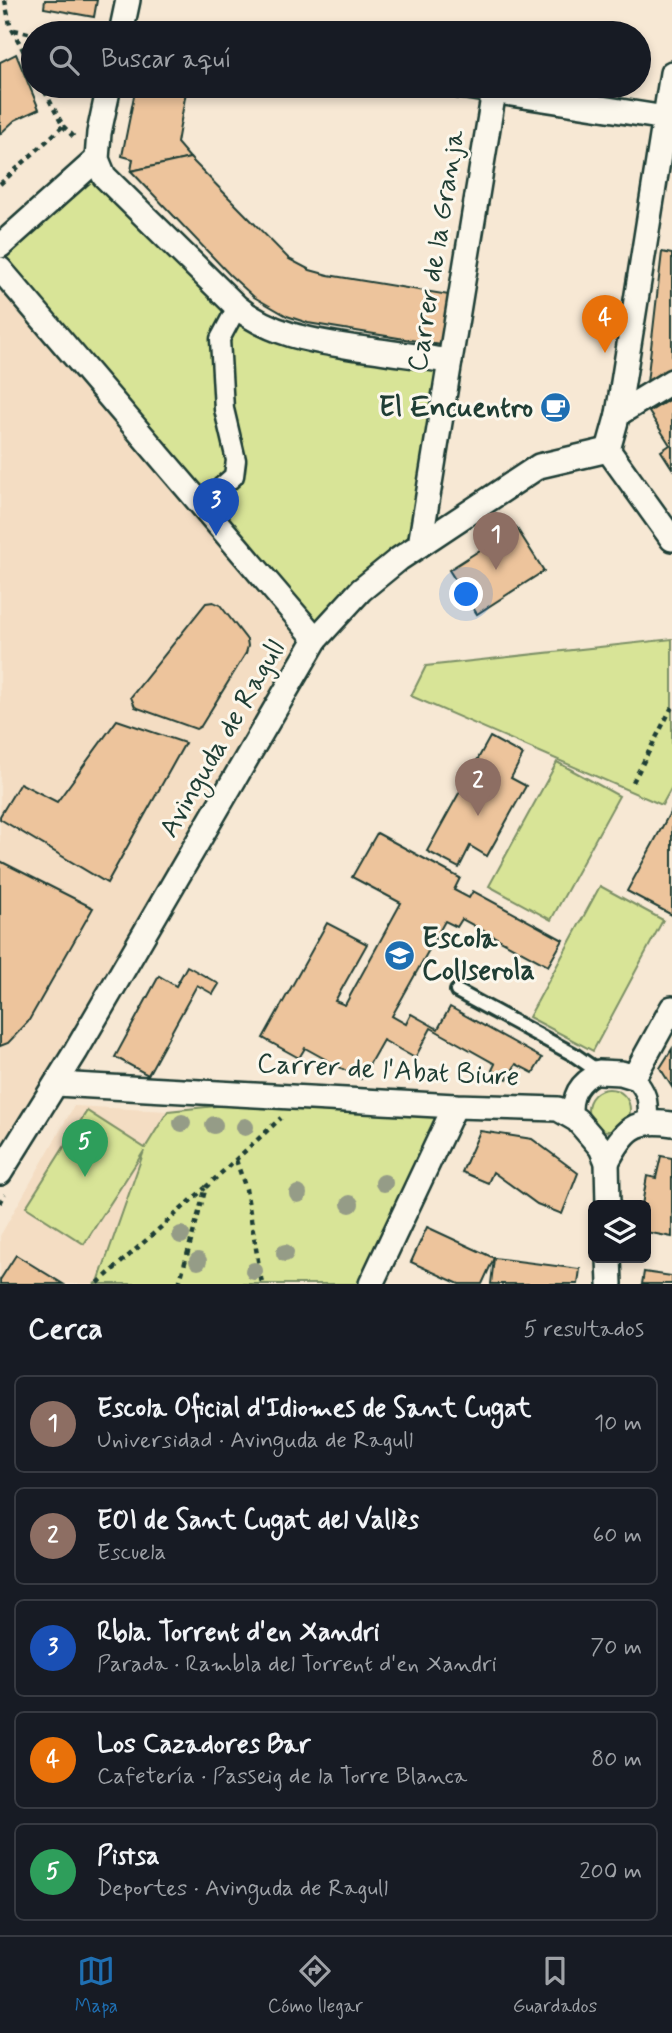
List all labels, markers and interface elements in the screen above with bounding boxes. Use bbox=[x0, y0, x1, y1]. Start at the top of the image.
search box bbox=[21, 21, 651, 98]
icon: search bbox=[45, 41, 83, 79]
text: Buscar aquí bbox=[101, 43, 232, 77]
street label: Carrer de la Granja bbox=[400, 127, 474, 375]
pin: 4 bbox=[582, 295, 628, 353]
place label: El Encuentro bbox=[379, 390, 533, 427]
cafe icon: El Encuentro bbox=[539, 391, 573, 425]
pin: 3 bbox=[193, 478, 239, 536]
pin: 1 bbox=[473, 512, 519, 570]
your location bbox=[449, 577, 483, 611]
street label: Avinguda de Ragull bbox=[151, 633, 296, 846]
pin: 2 bbox=[455, 758, 501, 816]
place label: Escola Collserola bbox=[422, 921, 535, 990]
school or university icon: Escola Collserola bbox=[382, 938, 416, 972]
street label: Carrer de l'Abat Biure bbox=[256, 1046, 520, 1096]
pin: 5 bbox=[62, 1119, 108, 1177]
map controls bbox=[588, 1200, 651, 1263]
button: layers bbox=[588, 1200, 651, 1263]
text: Cerca bbox=[28, 1310, 103, 1349]
text: 5 resultados bbox=[523, 1315, 644, 1345]
text: Escola Oficial d'Idiomes de Sant Cugat bbox=[97, 1392, 531, 1426]
text: 1 bbox=[48, 1409, 58, 1439]
text: 10 m bbox=[594, 1409, 642, 1439]
text: Universidad · Avinguda de Ragull bbox=[97, 1426, 413, 1456]
text: EOI de Sant Cugat del Vallès bbox=[97, 1504, 419, 1538]
text: 2 bbox=[47, 1521, 59, 1551]
text: 60 m bbox=[593, 1521, 642, 1551]
text: Escuela bbox=[97, 1538, 166, 1568]
text: Rbla. Torrent d'en Xandri bbox=[97, 1616, 380, 1650]
text: 3 bbox=[48, 1633, 58, 1663]
text: 70 m bbox=[590, 1633, 642, 1663]
text: Parada · Rambla del Torrent d'en Xandri bbox=[97, 1650, 497, 1680]
text: Los Cazadores Bar bbox=[97, 1728, 311, 1762]
text: 4 bbox=[46, 1745, 60, 1775]
text: 80 m bbox=[591, 1745, 642, 1775]
text: Cafetería · Passeig de la Torre Blanca bbox=[97, 1762, 467, 1792]
text: Pistsa bbox=[97, 1840, 160, 1874]
text: 5 bbox=[46, 1857, 60, 1887]
text: 200 m bbox=[579, 1857, 642, 1887]
text: Deportes · Avinguda de Ragull bbox=[97, 1874, 388, 1904]
tab: Mapa bbox=[75, 1952, 118, 2019]
tab: Cómo llegar bbox=[268, 1952, 363, 2019]
tab: Guardados bbox=[513, 1952, 597, 2019]

